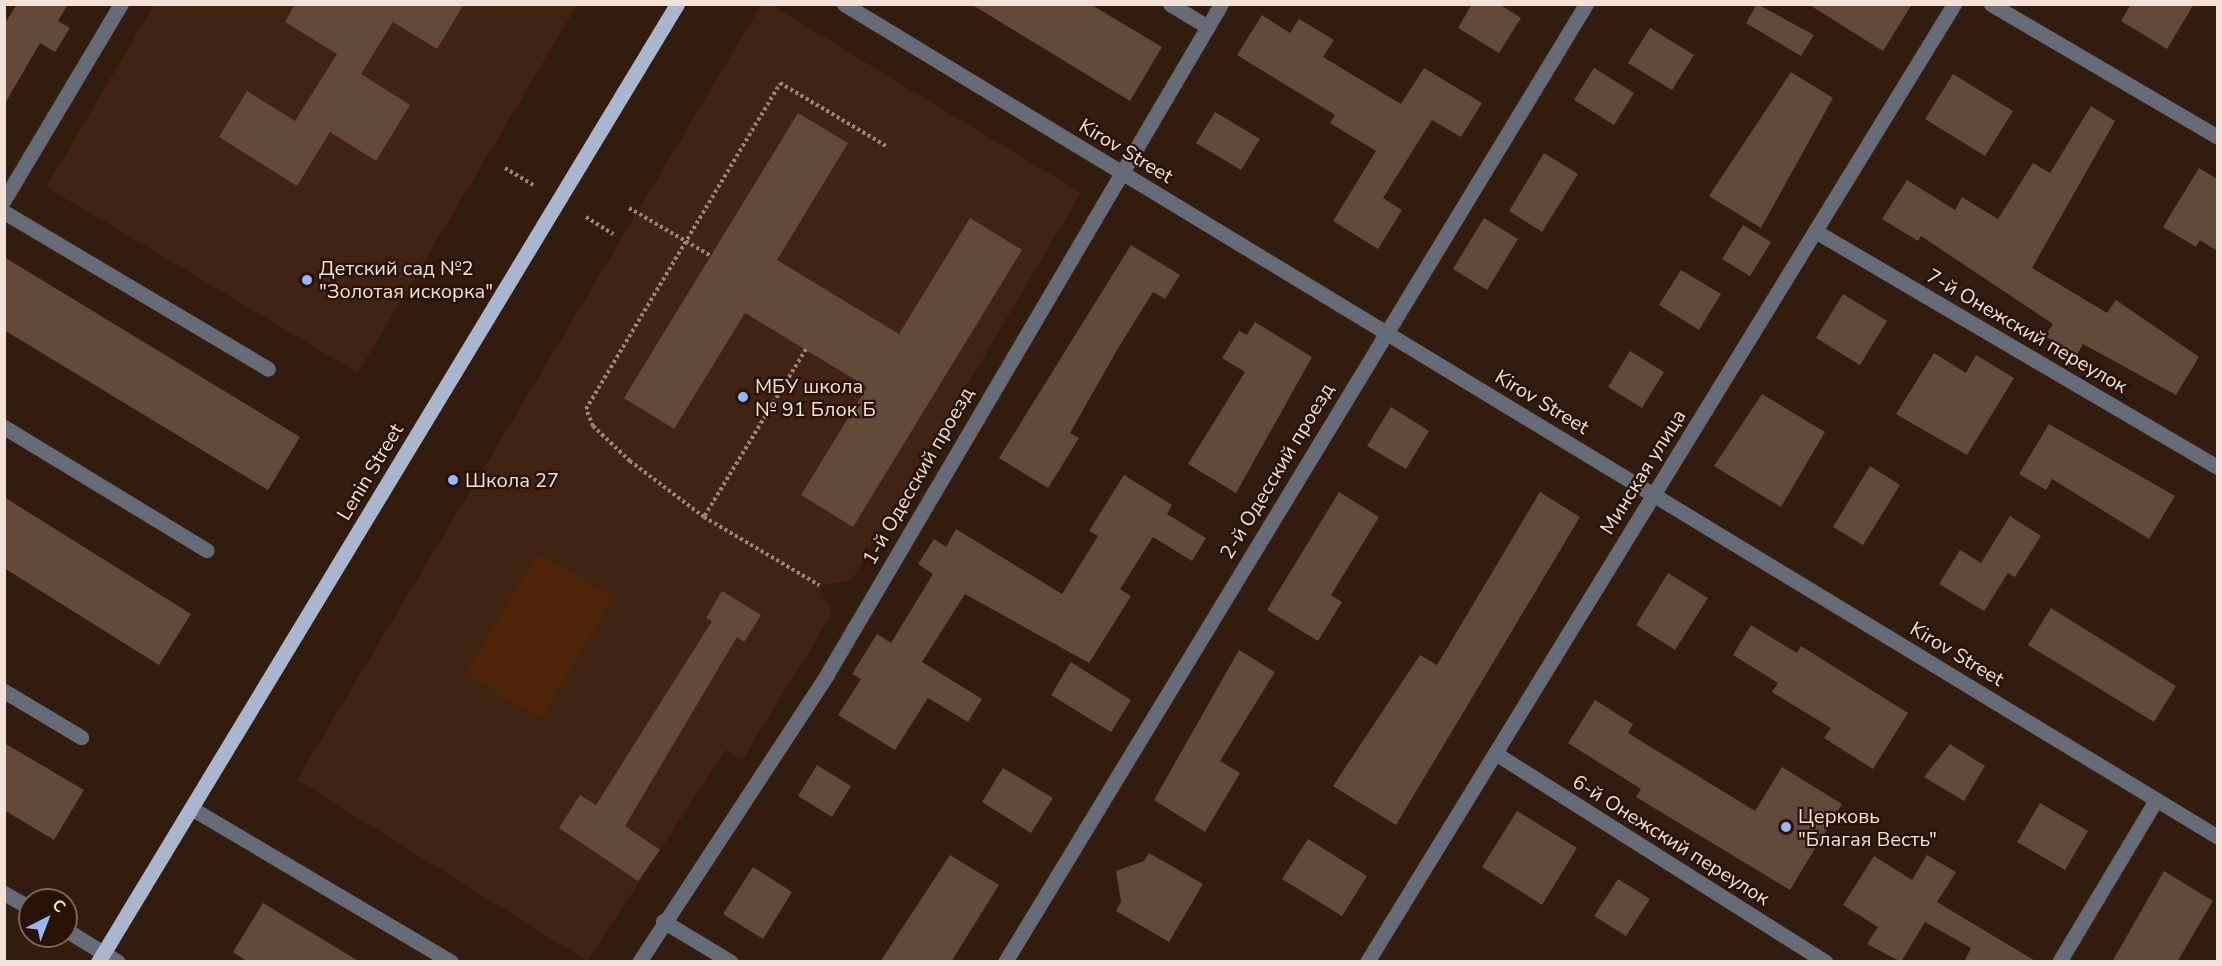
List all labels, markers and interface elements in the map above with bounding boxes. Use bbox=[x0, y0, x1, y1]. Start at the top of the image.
street label: Kirov Street bbox=[1075, 114, 1177, 188]
place label: Детский сад №2 "Золотая искорка" bbox=[319, 256, 493, 303]
street label: 7-й Онежский переулок bbox=[1922, 264, 2132, 398]
marker: Детский сад №2 "Золотая искорка" bbox=[300, 273, 314, 287]
street label: Kirov Street bbox=[1491, 365, 1593, 439]
place label: МБУ школа № 91 Блок Б bbox=[755, 374, 876, 421]
street label: 2-й Одесский проезд bbox=[1215, 379, 1339, 563]
street label: 1-й Одесский проезд bbox=[857, 383, 979, 569]
marker: МБУ школа № 91 Блок Б bbox=[736, 390, 750, 404]
street label: Минская улица bbox=[1595, 405, 1691, 539]
street label: Lenin Street bbox=[332, 419, 408, 525]
place label: Школа 27 bbox=[465, 468, 559, 492]
marker: Школа 27 bbox=[446, 473, 460, 487]
street label: Kirov Street bbox=[1906, 617, 2008, 691]
street label: 6-й Онежский переулок bbox=[1568, 769, 1774, 911]
place label: Церковь "Благая Весть" bbox=[1798, 804, 1937, 851]
marker: Церковь "Благая Весть" bbox=[1779, 820, 1793, 834]
north arrow bbox=[18, 888, 78, 948]
text: С bbox=[47, 894, 70, 918]

